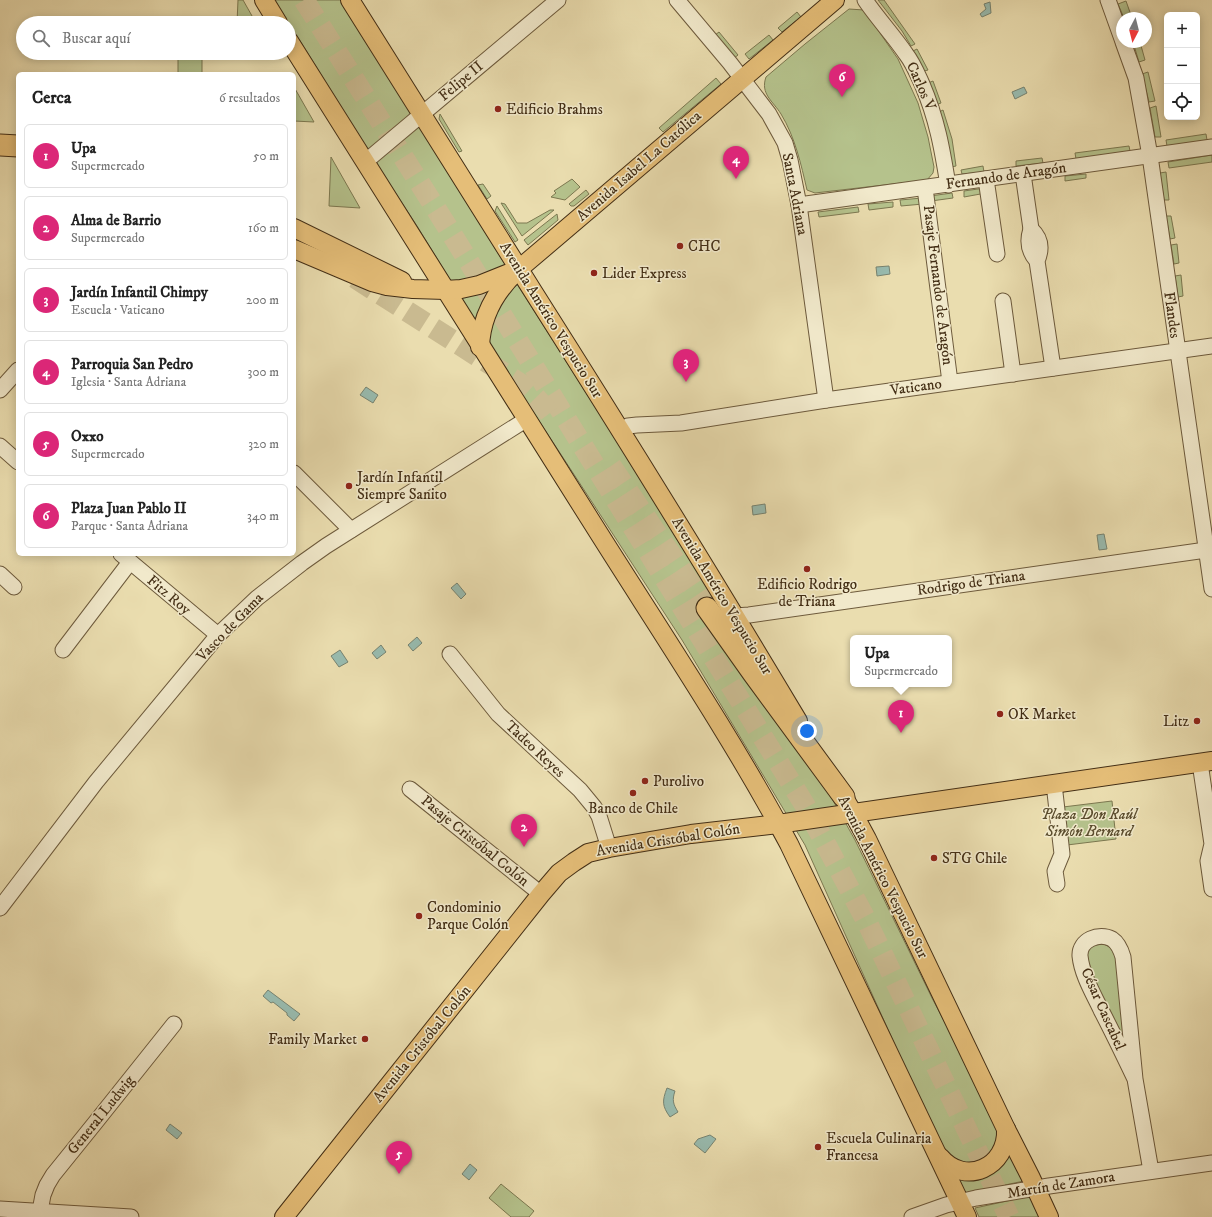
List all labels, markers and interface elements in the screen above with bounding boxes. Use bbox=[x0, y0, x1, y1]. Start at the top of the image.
north arrow bbox=[1116, 12, 1152, 48]
map controls bbox=[1164, 12, 1200, 120]
button: + bbox=[1164, 12, 1200, 48]
search box bbox=[16, 16, 296, 60]
icon: search bbox=[30, 27, 52, 49]
text: Buscar aquí bbox=[62, 29, 130, 48]
button: − bbox=[1164, 48, 1200, 84]
street label: Felipe II bbox=[435, 57, 487, 105]
street label: Carlos V bbox=[902, 59, 940, 114]
pin: 6 bbox=[829, 64, 855, 97]
button: locate bbox=[1164, 84, 1200, 120]
text: Cerca bbox=[32, 87, 71, 109]
text: 6 resultados bbox=[219, 90, 280, 106]
place label: Edificio Brahms bbox=[506, 100, 603, 119]
marker: Edificio Brahms bbox=[493, 104, 503, 114]
street label: Avenida Isabel La Católica bbox=[573, 106, 706, 225]
text: Upa bbox=[71, 139, 96, 158]
pin: 4 bbox=[723, 146, 749, 179]
text: 1 bbox=[44, 148, 48, 164]
text: 50 m bbox=[253, 148, 279, 164]
street label: Santa Adriana bbox=[778, 151, 812, 237]
text: Supermercado bbox=[71, 158, 145, 174]
street label: Fernando de Aragón bbox=[945, 158, 1068, 194]
street label: Pasaje Fernando de Aragón bbox=[919, 204, 957, 366]
text: Alma de Barrio bbox=[71, 211, 161, 230]
text: 2 bbox=[43, 220, 49, 236]
text: 160 m bbox=[248, 220, 279, 236]
text: Supermercado bbox=[71, 230, 145, 246]
place label: CHC bbox=[688, 237, 720, 256]
street label: Avenida Américo Vespucio Sur bbox=[495, 238, 607, 402]
marker: CHC bbox=[675, 241, 685, 251]
place label: Lider Express bbox=[602, 264, 686, 283]
marker: Lider Express bbox=[589, 268, 599, 278]
text: Jardín Infantil Chimpy bbox=[71, 283, 208, 302]
street label: Flandes bbox=[1159, 291, 1185, 339]
text: 3 bbox=[44, 292, 48, 308]
text: 200 m bbox=[246, 292, 279, 308]
text: Escuela · Vaticano bbox=[71, 302, 165, 318]
pin: 3 bbox=[673, 349, 699, 382]
text: Parroquia San Pedro bbox=[71, 355, 193, 374]
text: 4 bbox=[42, 364, 50, 380]
text: 300 m bbox=[248, 364, 279, 380]
text: Iglesia · Santa Adriana bbox=[71, 374, 186, 390]
street label: Vaticano bbox=[888, 374, 943, 400]
text: Oxxo bbox=[71, 427, 104, 446]
text: 5 bbox=[43, 436, 49, 452]
text: 320 m bbox=[248, 436, 279, 452]
text: Supermercado bbox=[71, 446, 145, 462]
place label: Jardín Infantil Siempre Sanito bbox=[355, 468, 447, 504]
marker: Jardín Infantil Siempre Sanito bbox=[344, 481, 354, 491]
text: Plaza Juan Pablo II bbox=[71, 499, 186, 518]
text: 6 bbox=[43, 508, 49, 524]
text: 340 m bbox=[247, 508, 279, 524]
street label: Avenida Américo Vespucio Sur bbox=[667, 514, 777, 679]
text: Parque · Santa Adriana bbox=[71, 518, 188, 534]
marker: Edificio Rodrigo de Triana bbox=[802, 564, 812, 574]
street label: Rodrigo de Triana bbox=[916, 566, 1027, 600]
street label: Fitz Roy bbox=[143, 571, 196, 620]
place label: Edificio Rodrigo de Triana bbox=[757, 575, 857, 611]
street label: Vasco de Gama bbox=[192, 588, 268, 666]
popup bbox=[850, 635, 952, 687]
text: Upa bbox=[864, 644, 889, 663]
text: Supermercado bbox=[864, 663, 938, 679]
pin: 1 bbox=[888, 700, 914, 733]
place label: OK Market bbox=[1008, 705, 1076, 724]
marker: OK Market bbox=[995, 709, 1005, 719]
place label: Litz bbox=[1163, 712, 1189, 731]
street label: Tadeo Reyes bbox=[501, 716, 569, 782]
marker: Litz bbox=[1192, 716, 1202, 726]
your location bbox=[797, 721, 817, 741]
place label: Purolivo bbox=[653, 772, 704, 791]
marker: Purolivo bbox=[640, 776, 650, 786]
marker: Banco de Chile bbox=[628, 788, 638, 798]
street label: Pasaje Cristóbal Colón bbox=[417, 791, 533, 891]
street label: Avenida Américo Vespucio Sur bbox=[834, 792, 933, 962]
place label: Banco de Chile bbox=[588, 799, 678, 818]
park label: Plaza Don Raúl Simón Bernard bbox=[1041, 805, 1139, 841]
pin: 2 bbox=[511, 814, 537, 847]
street label: Avenida Cristóbal Colón bbox=[595, 819, 741, 861]
place label: STG Chile bbox=[942, 849, 1007, 868]
marker: STG Chile bbox=[929, 853, 939, 863]
place label: Condominio Parque Colón bbox=[427, 898, 509, 934]
marker: Condominio Parque Colón bbox=[414, 911, 424, 921]
street label: César Cascabel bbox=[1076, 965, 1130, 1054]
street label: Avenida Cristóbal Colón bbox=[369, 981, 475, 1106]
place label: Family Market bbox=[268, 1030, 357, 1049]
marker: Family Market bbox=[360, 1034, 370, 1044]
street label: General Ludwig bbox=[63, 1071, 139, 1159]
place label: Escuela Culinaria Francesa bbox=[826, 1129, 932, 1165]
pin: 5 bbox=[386, 1141, 412, 1174]
marker: Escuela Culinaria Francesa bbox=[813, 1142, 823, 1152]
street label: Martín de Zamora bbox=[1006, 1167, 1117, 1203]

